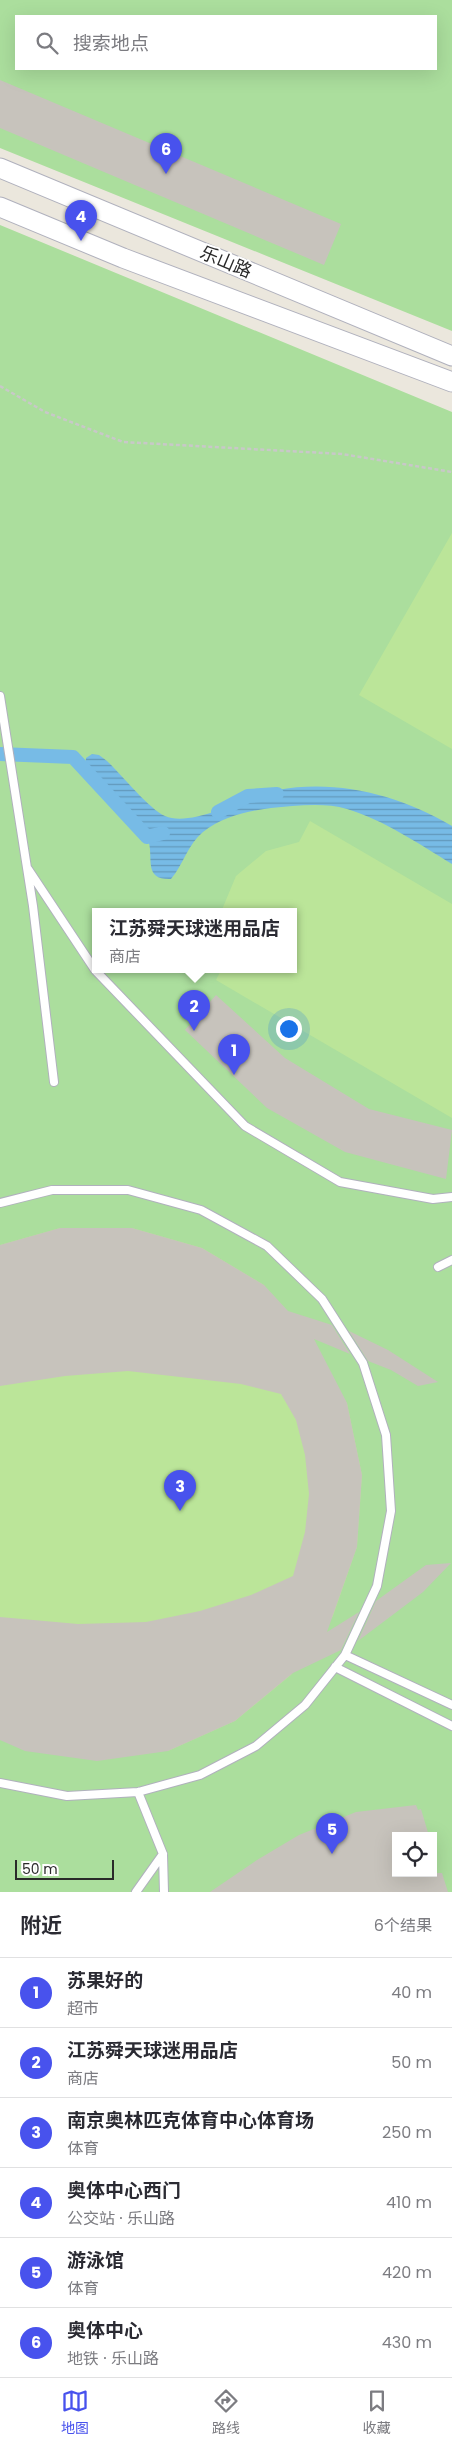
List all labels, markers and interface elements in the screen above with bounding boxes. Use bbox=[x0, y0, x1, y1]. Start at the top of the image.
search box bbox=[15, 15, 437, 70]
icon: search bbox=[33, 29, 61, 57]
text: 搜索地点 bbox=[73, 30, 149, 57]
pin: 6 bbox=[150, 133, 182, 174]
pin: 4 bbox=[65, 200, 97, 241]
street label: 乐山路 bbox=[196, 239, 256, 284]
popup bbox=[92, 908, 297, 973]
text: 江苏舜天球迷用品店 bbox=[109, 915, 280, 942]
text: 商店 bbox=[109, 945, 141, 968]
pin: 2 bbox=[178, 990, 210, 1031]
your location bbox=[276, 1016, 302, 1042]
pin: 1 bbox=[218, 1034, 250, 1075]
pin: 3 bbox=[164, 1470, 196, 1511]
pin: 5 bbox=[316, 1813, 348, 1854]
map controls bbox=[392, 1832, 437, 1877]
button: locate bbox=[392, 1832, 437, 1877]
scale bar bbox=[15, 1857, 114, 1880]
text: 50 m bbox=[22, 1859, 58, 1879]
text: 附近 bbox=[20, 1911, 62, 1940]
text: 6个结果 bbox=[374, 1914, 432, 1937]
text: 苏果好的 bbox=[67, 1967, 143, 1994]
text: 1 bbox=[33, 1981, 39, 2004]
text: 40 m bbox=[391, 1981, 432, 2004]
text: 超市 bbox=[67, 1997, 99, 2020]
text: 江苏舜天球迷用品店 bbox=[67, 2037, 238, 2064]
text: 2 bbox=[31, 2051, 41, 2074]
text: 50 m bbox=[391, 2051, 432, 2074]
text: 商店 bbox=[67, 2067, 99, 2090]
text: 南京奥林匹克体育中心体育场 bbox=[67, 2107, 314, 2134]
text: 3 bbox=[31, 2121, 41, 2144]
text: 250 m bbox=[382, 2121, 432, 2144]
text: 体育 bbox=[67, 2137, 99, 2160]
text: 奥体中心西门 bbox=[67, 2177, 181, 2204]
text: 4 bbox=[31, 2191, 41, 2214]
text: 410 m bbox=[386, 2191, 432, 2214]
text: 公交站 · 乐山路 bbox=[67, 2207, 175, 2230]
text: 游泳馆 bbox=[67, 2247, 124, 2274]
text: 5 bbox=[31, 2261, 41, 2284]
text: 420 m bbox=[382, 2261, 432, 2284]
text: 体育 bbox=[67, 2277, 99, 2300]
text: 奥体中心 bbox=[67, 2317, 143, 2344]
text: 6 bbox=[31, 2331, 41, 2354]
text: 430 m bbox=[382, 2331, 432, 2354]
text: 地铁 · 乐山路 bbox=[67, 2347, 159, 2370]
tab: 地图 bbox=[61, 2387, 89, 2439]
tab: 路线 bbox=[212, 2387, 240, 2439]
tab: 收藏 bbox=[363, 2387, 391, 2439]

